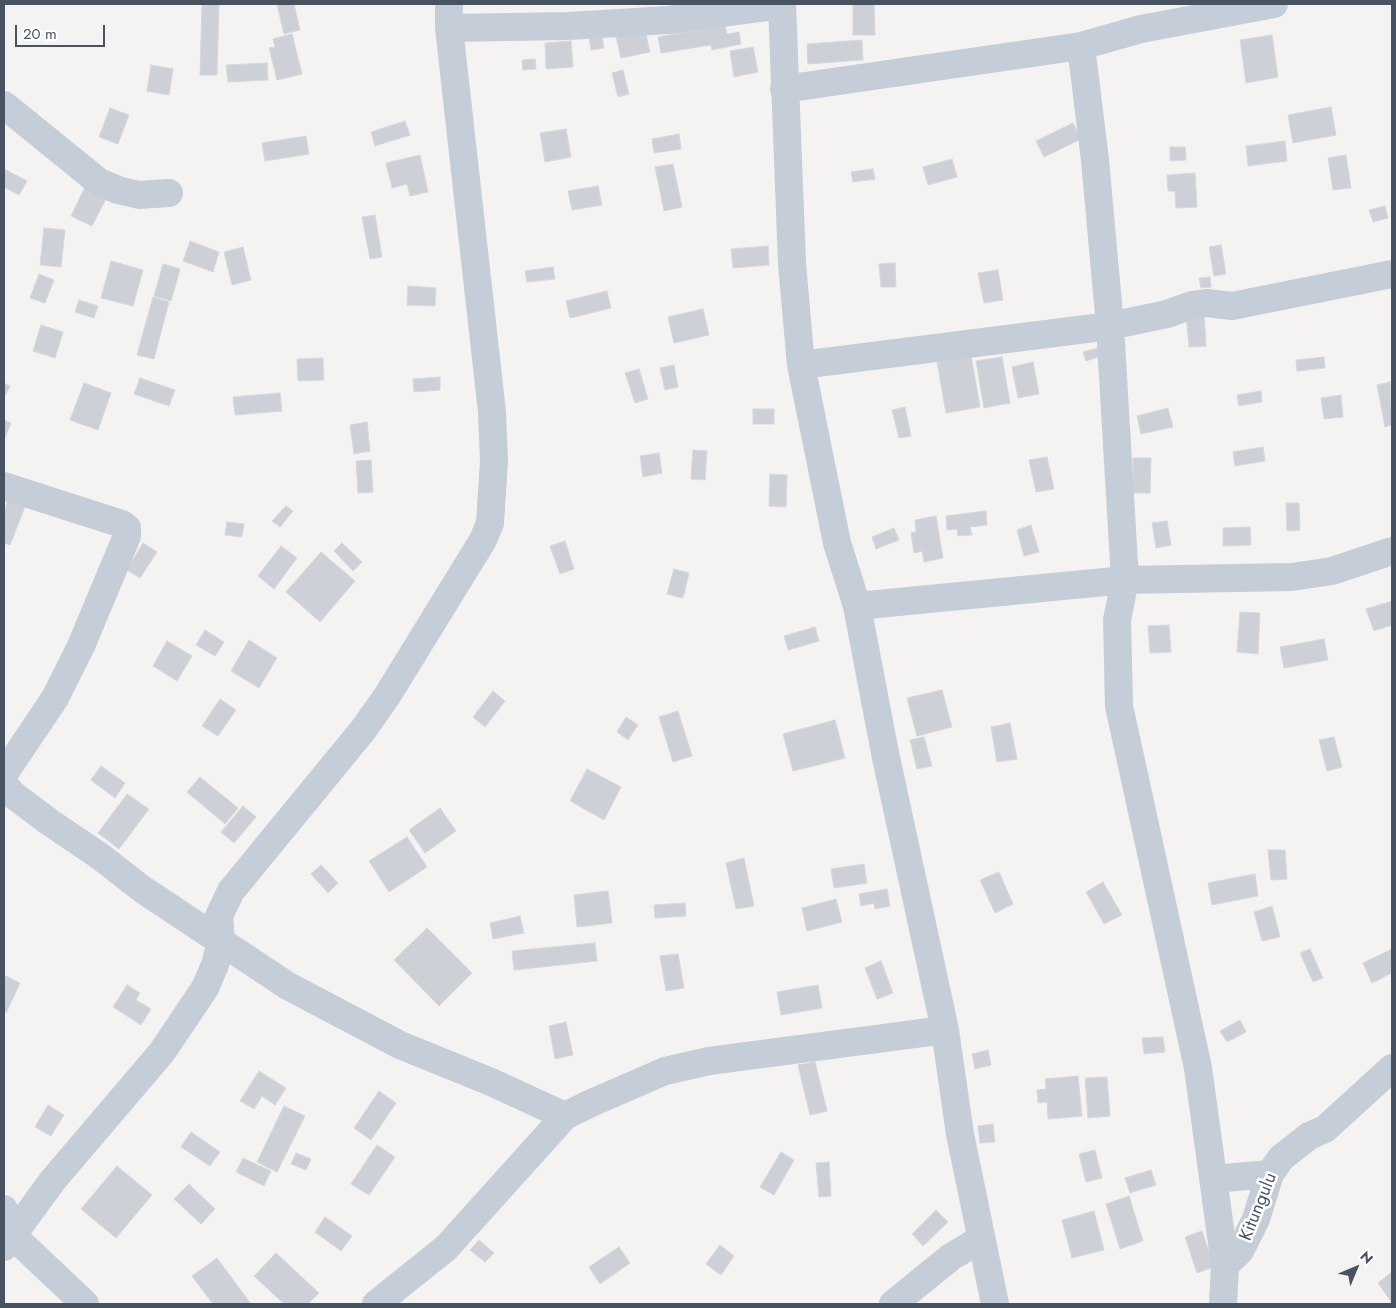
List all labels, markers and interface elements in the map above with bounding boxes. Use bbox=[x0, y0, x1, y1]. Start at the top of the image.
scale bar bbox=[18, 15, 108, 47]
text: 20 m bbox=[23, 23, 57, 45]
street label: Kitungulu bbox=[1236, 1170, 1282, 1244]
north arrow bbox=[1331, 1243, 1381, 1293]
text: N bbox=[1356, 1246, 1378, 1268]

